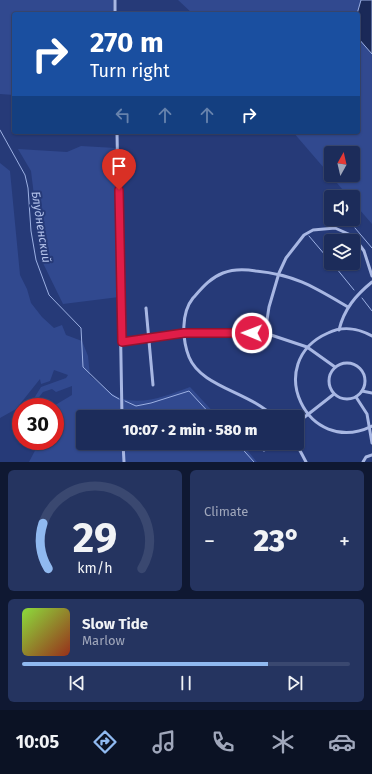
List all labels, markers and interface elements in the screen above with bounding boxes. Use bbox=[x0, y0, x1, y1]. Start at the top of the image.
text: 270 m bbox=[90, 26, 164, 59]
icon: right bbox=[24, 28, 76, 80]
text: Turn right bbox=[90, 60, 170, 82]
icon: left bbox=[112, 104, 134, 126]
icon: ahead bbox=[154, 104, 176, 126]
icon: ahead bbox=[196, 104, 218, 126]
icon: right bbox=[238, 104, 260, 126]
north arrow bbox=[324, 146, 360, 182]
map controls bbox=[324, 146, 360, 270]
pin bbox=[102, 149, 136, 190]
icon: arrive bbox=[108, 155, 130, 177]
water label: Блудненский bbox=[28, 190, 54, 264]
button: sound bbox=[324, 190, 360, 226]
button: layers bbox=[324, 234, 360, 270]
position arrow bbox=[231, 312, 273, 354]
speed limit sign: 30 bbox=[12, 398, 64, 450]
text: 10:07 · 2 min · 580 m bbox=[123, 421, 257, 439]
text: Climate bbox=[204, 504, 248, 519]
text: 29 bbox=[73, 512, 117, 562]
text: 23° bbox=[254, 523, 300, 559]
text: − bbox=[204, 528, 215, 555]
text: + bbox=[339, 528, 350, 555]
text: km/h bbox=[77, 559, 113, 576]
text: Slow Tide bbox=[82, 615, 148, 633]
text: Marlow bbox=[82, 633, 125, 648]
icon: previous bbox=[66, 672, 88, 694]
icon: pause bbox=[175, 672, 197, 694]
icon: next bbox=[284, 672, 306, 694]
icon: directions bbox=[91, 728, 119, 756]
icon: music bbox=[150, 728, 178, 756]
icon: phone bbox=[209, 728, 237, 756]
icon: climate bbox=[269, 728, 297, 756]
icon: car bbox=[328, 728, 356, 756]
text: 10:05 bbox=[16, 731, 59, 753]

